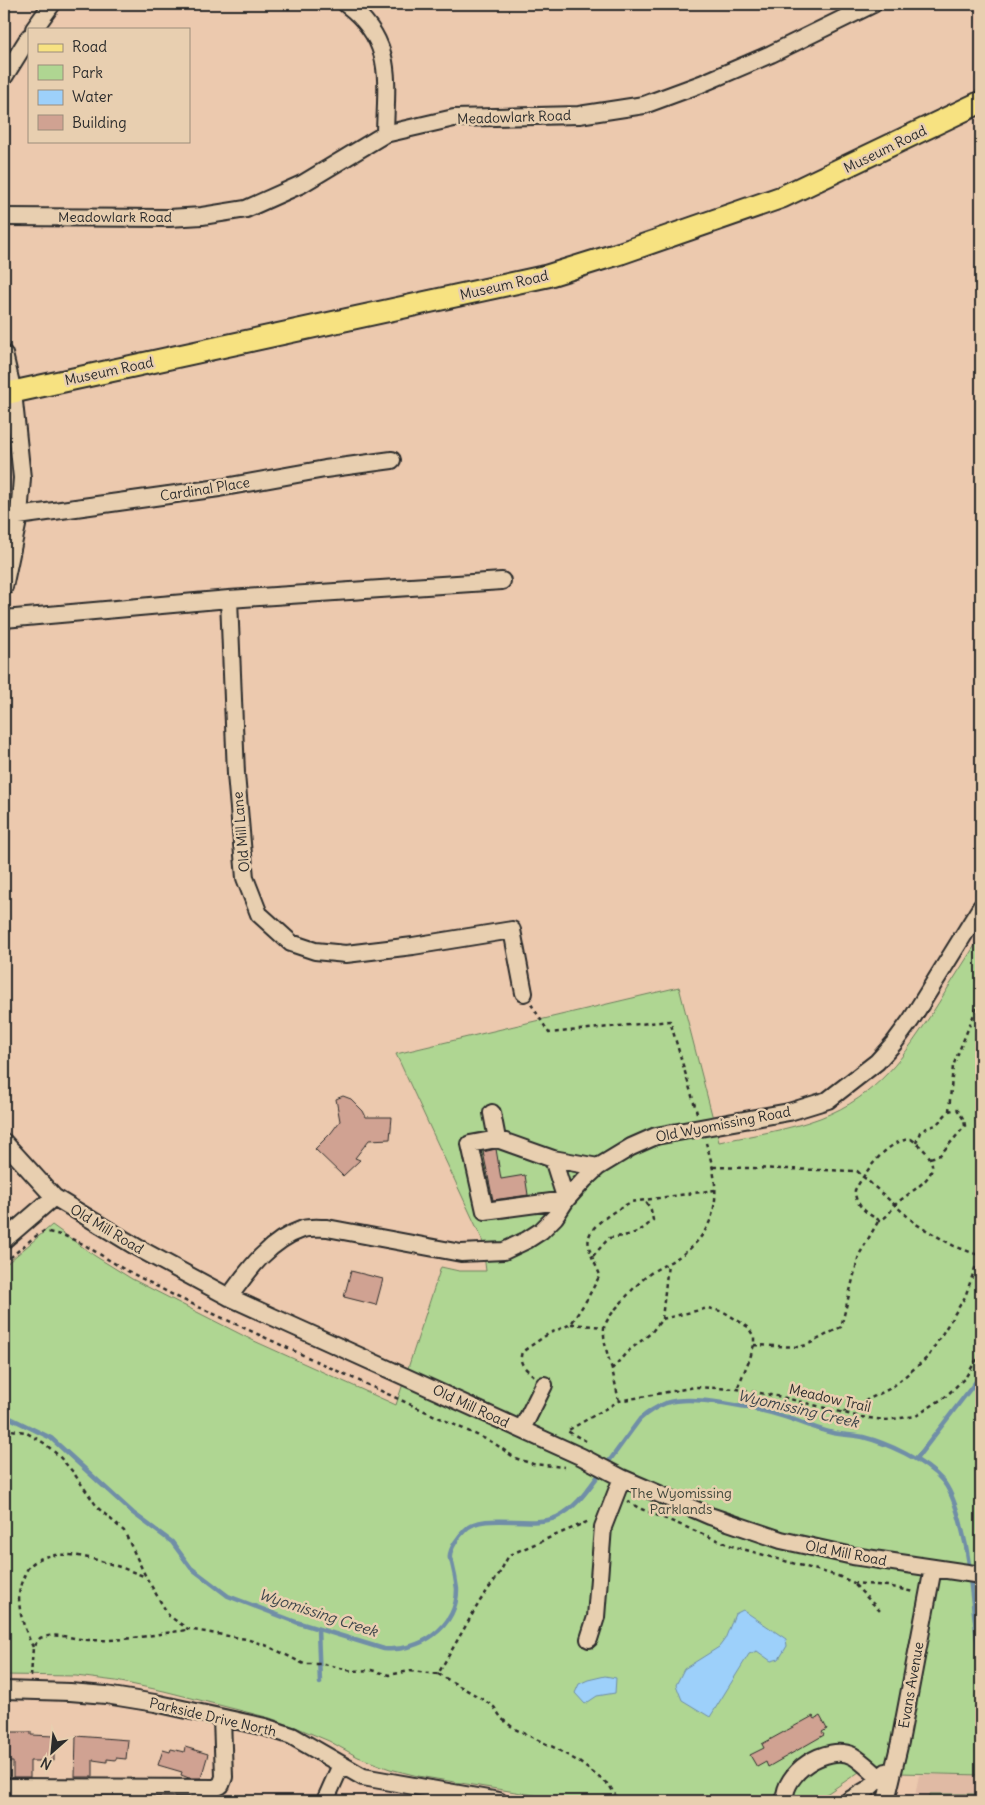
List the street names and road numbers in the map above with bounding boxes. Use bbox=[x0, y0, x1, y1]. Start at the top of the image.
street label: Meadowlark Road bbox=[457, 106, 571, 128]
street label: Museum Road bbox=[841, 121, 929, 177]
street label: Meadowlark Road bbox=[58, 208, 172, 226]
street label: Museum Road bbox=[458, 266, 550, 304]
street label: Museum Road bbox=[63, 353, 155, 389]
street label: Cardinal Place bbox=[159, 473, 251, 505]
street label: Old Mill Lane bbox=[229, 791, 253, 873]
street label: Old Wyomissing Road bbox=[654, 1102, 792, 1146]
street label: Old Mill Road bbox=[67, 1200, 147, 1258]
street label: Old Mill Road bbox=[430, 1380, 512, 1432]
street label: Meadow Trail bbox=[787, 1380, 873, 1416]
street label: Old Mill Road bbox=[804, 1536, 888, 1570]
street label: Evans Avenue bbox=[895, 1640, 927, 1730]
street label: Parkside Drive North bbox=[148, 1694, 278, 1740]

